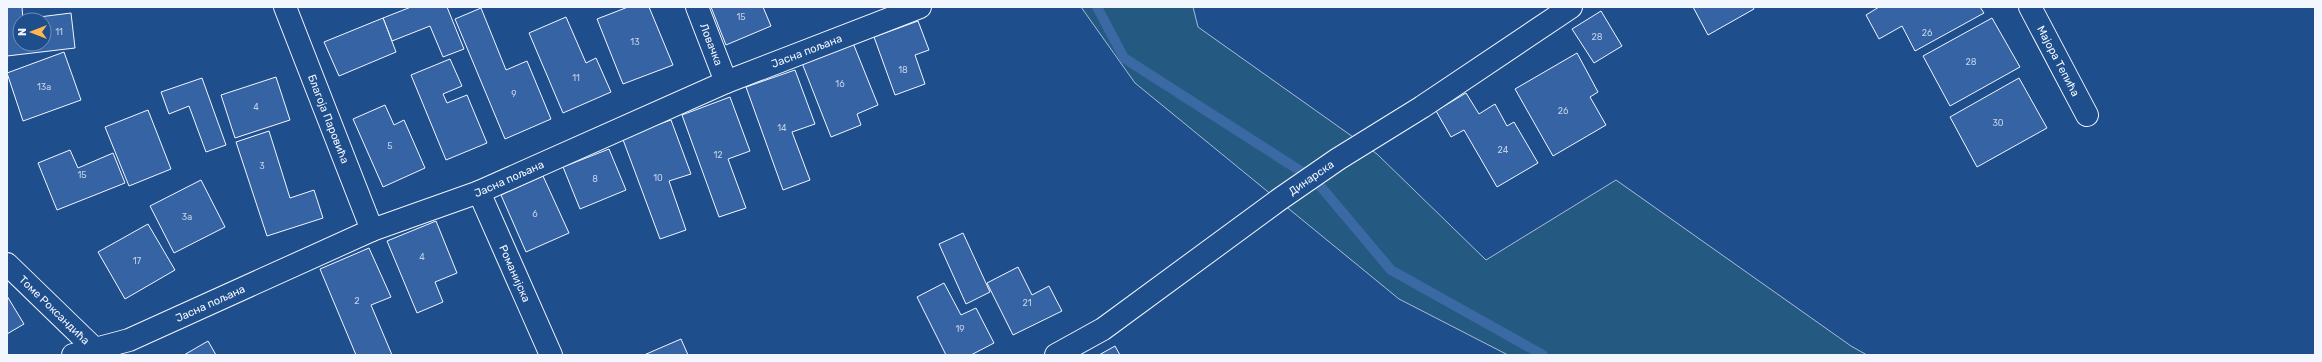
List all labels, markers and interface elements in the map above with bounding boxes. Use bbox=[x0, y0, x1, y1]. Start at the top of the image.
north arrow bbox=[12, 12, 52, 52]
house number: 15 bbox=[736, 12, 746, 22]
street label: Ловачка bbox=[697, 21, 725, 68]
street label: Мајора Тепића bbox=[2034, 24, 2082, 99]
house number: 11 bbox=[55, 27, 63, 37]
text: N bbox=[16, 28, 29, 36]
house number: 26 bbox=[1922, 28, 1933, 38]
street label: Јасна пољана bbox=[769, 32, 844, 71]
house number: 28 bbox=[1591, 32, 1603, 42]
house number: 13 bbox=[630, 37, 640, 47]
house number: 28 bbox=[1965, 57, 1977, 67]
house number: 18 bbox=[898, 65, 908, 75]
street label: Благоја Паровића bbox=[305, 73, 351, 165]
house number: 11 bbox=[572, 73, 580, 83]
house number: 16 bbox=[835, 79, 845, 89]
house number: 13a bbox=[37, 82, 51, 92]
house number: 9 bbox=[511, 89, 517, 99]
house number: 4 bbox=[253, 102, 259, 112]
house number: 26 bbox=[1558, 106, 1569, 116]
house number: 30 bbox=[1992, 118, 2004, 128]
house number: 14 bbox=[777, 123, 787, 133]
house number: 5 bbox=[387, 141, 393, 151]
house number: 24 bbox=[1498, 145, 1509, 155]
house number: 12 bbox=[713, 150, 723, 160]
street label: Јасна пољана bbox=[473, 158, 546, 200]
street label: Динарска bbox=[1286, 158, 1336, 198]
house number: 3 bbox=[259, 161, 265, 171]
house number: 15 bbox=[77, 170, 87, 180]
house number: 10 bbox=[653, 173, 663, 183]
house number: 8 bbox=[592, 174, 598, 184]
house number: 6 bbox=[532, 209, 538, 219]
house number: 3a bbox=[182, 212, 192, 222]
street label: Романијска bbox=[496, 243, 533, 304]
house number: 4 bbox=[419, 252, 425, 262]
house number: 17 bbox=[133, 256, 142, 266]
street label: Томе Роксандића bbox=[16, 273, 92, 347]
street label: Јасна пољана bbox=[174, 282, 247, 325]
house number: 2 bbox=[354, 296, 360, 306]
house number: 21 bbox=[1022, 298, 1032, 308]
house number: 19 bbox=[955, 324, 965, 334]

